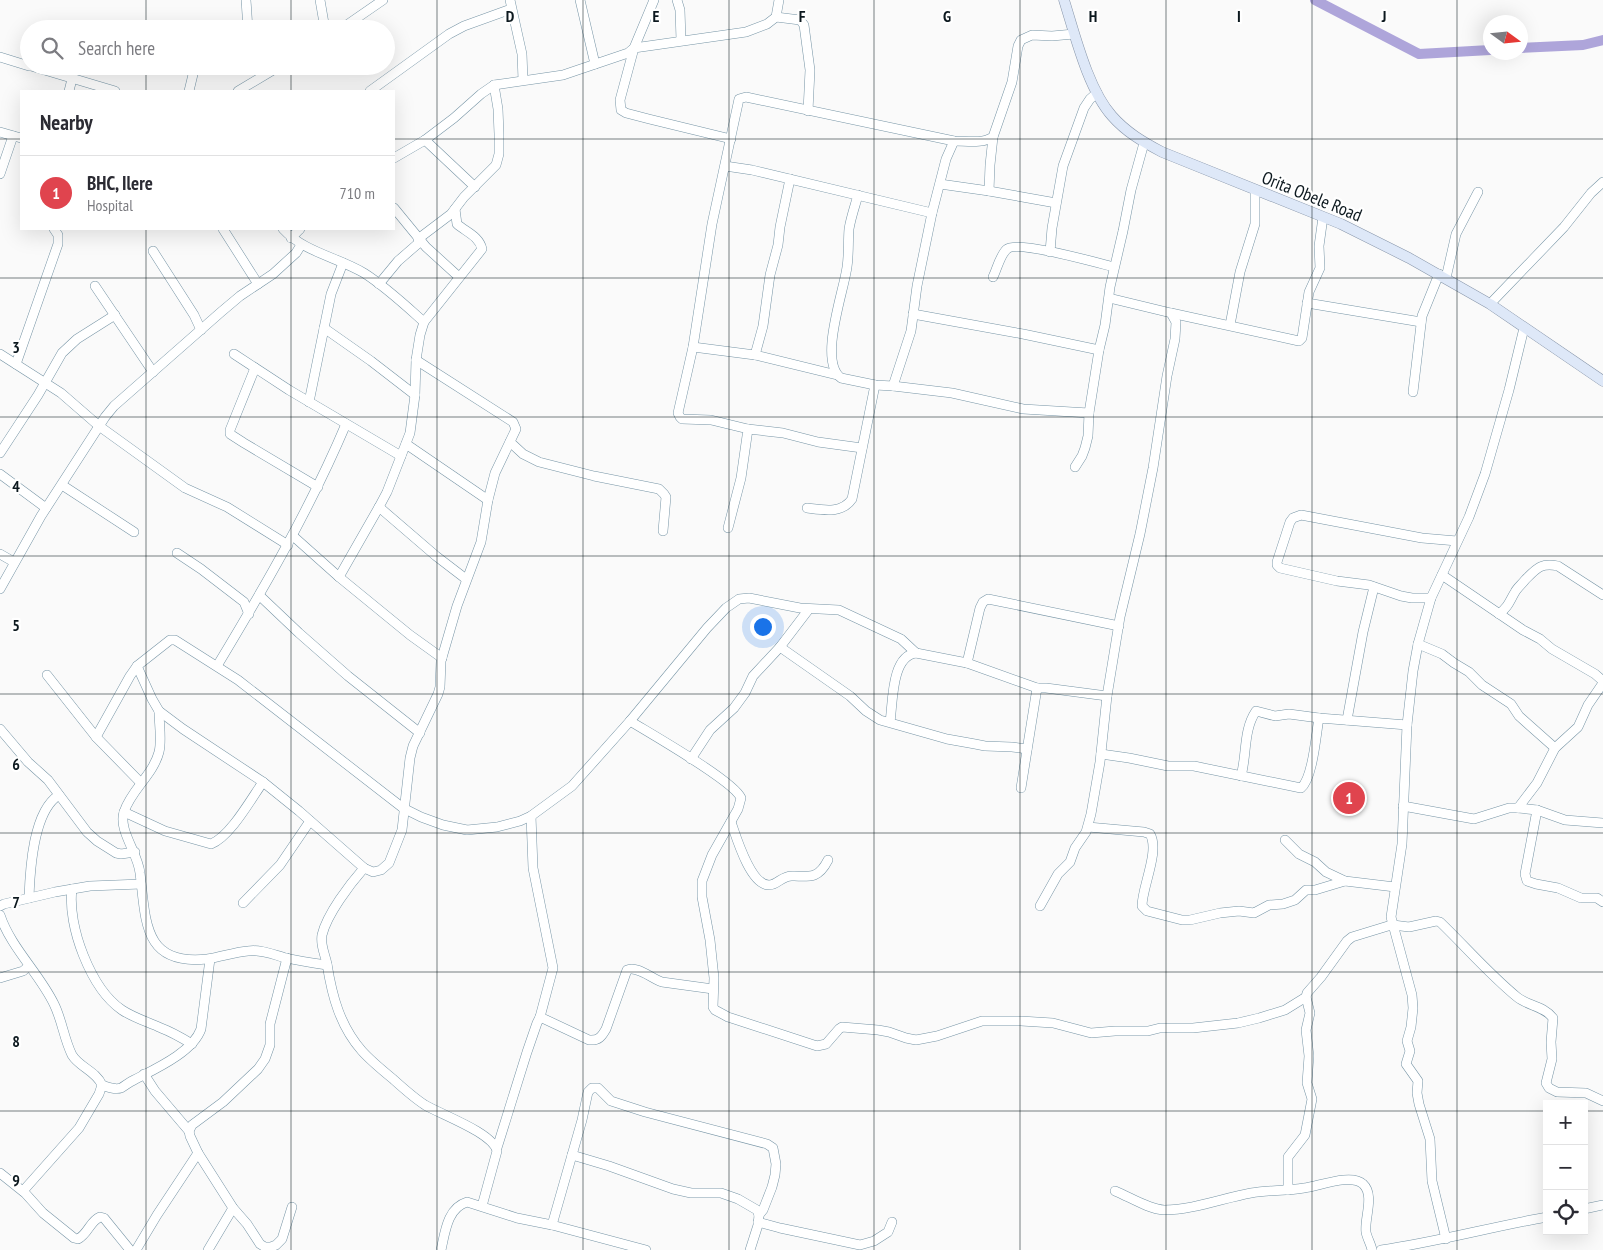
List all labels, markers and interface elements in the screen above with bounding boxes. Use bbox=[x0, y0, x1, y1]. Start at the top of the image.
text: D bbox=[506, 6, 515, 26]
text: E bbox=[653, 6, 660, 26]
text: F bbox=[799, 6, 806, 26]
text: G bbox=[943, 6, 951, 26]
text: H bbox=[1089, 6, 1097, 26]
text: I bbox=[1237, 6, 1241, 26]
text: J bbox=[1381, 6, 1386, 26]
north arrow bbox=[1483, 15, 1528, 60]
search box bbox=[20, 20, 395, 75]
icon: search bbox=[38, 34, 66, 62]
text: Search here bbox=[78, 36, 155, 60]
text: Nearby bbox=[40, 109, 93, 136]
street label: Orita Obele Road bbox=[1259, 165, 1365, 227]
text: BHC, Ilere bbox=[87, 171, 153, 195]
text: 1 bbox=[52, 183, 60, 203]
text: 710 m bbox=[340, 183, 375, 203]
text: Hospital bbox=[87, 195, 133, 215]
text: 3 bbox=[12, 337, 20, 357]
text: 4 bbox=[12, 476, 20, 496]
your location bbox=[750, 614, 776, 640]
text: 5 bbox=[12, 615, 20, 635]
text: 6 bbox=[12, 754, 20, 774]
pin: 1 bbox=[1333, 779, 1365, 817]
text: 7 bbox=[12, 892, 20, 912]
text: 8 bbox=[12, 1031, 20, 1051]
map controls bbox=[1543, 1100, 1588, 1235]
button: + bbox=[1543, 1100, 1588, 1145]
button: − bbox=[1543, 1145, 1588, 1190]
text: 9 bbox=[12, 1170, 20, 1190]
button: locate bbox=[1543, 1190, 1588, 1235]

